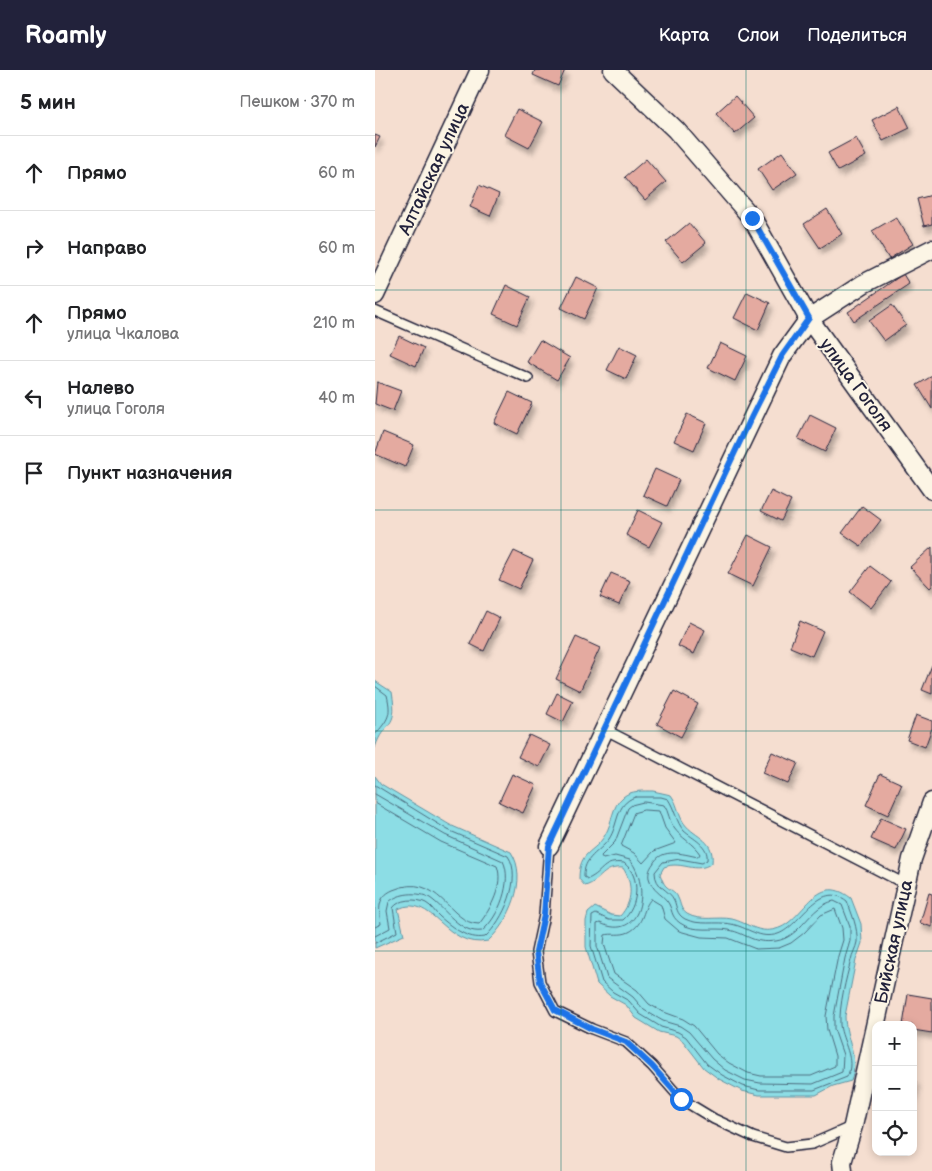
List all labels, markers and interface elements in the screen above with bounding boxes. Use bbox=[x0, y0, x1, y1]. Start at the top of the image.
text: Roamly bbox=[25, 21, 106, 50]
text: Карта bbox=[659, 25, 709, 46]
text: Слои bbox=[737, 25, 779, 46]
text: Поделиться bbox=[807, 25, 907, 46]
text: 5 мин bbox=[20, 90, 76, 115]
text: Пешком · 370 m bbox=[240, 93, 355, 112]
street label: Алтайская улица bbox=[394, 99, 474, 239]
icon: ahead bbox=[20, 159, 48, 187]
text: Прямо bbox=[67, 162, 127, 185]
text: 60 m bbox=[318, 164, 355, 183]
route end bbox=[741, 207, 764, 230]
icon: right bbox=[20, 234, 48, 262]
text: Направо bbox=[67, 237, 147, 260]
text: 60 m bbox=[318, 239, 355, 258]
text: Прямо bbox=[67, 302, 127, 325]
icon: ahead bbox=[20, 309, 48, 337]
text: 210 m bbox=[313, 314, 355, 333]
text: улица Чкалова bbox=[67, 325, 179, 344]
street label: улица Гоголя bbox=[815, 334, 897, 436]
text: Налево bbox=[67, 377, 134, 400]
icon: left bbox=[20, 384, 48, 412]
text: 40 m bbox=[318, 389, 355, 408]
text: улица Гоголя bbox=[67, 400, 165, 419]
icon: arrive bbox=[20, 459, 48, 487]
text: Пункт назначения bbox=[67, 462, 232, 485]
street label: Бийская улица bbox=[871, 878, 917, 1006]
map controls bbox=[872, 1021, 917, 1156]
button: + bbox=[872, 1021, 917, 1066]
button: − bbox=[872, 1066, 917, 1111]
route start bbox=[670, 1088, 693, 1111]
button: locate bbox=[872, 1111, 917, 1156]

